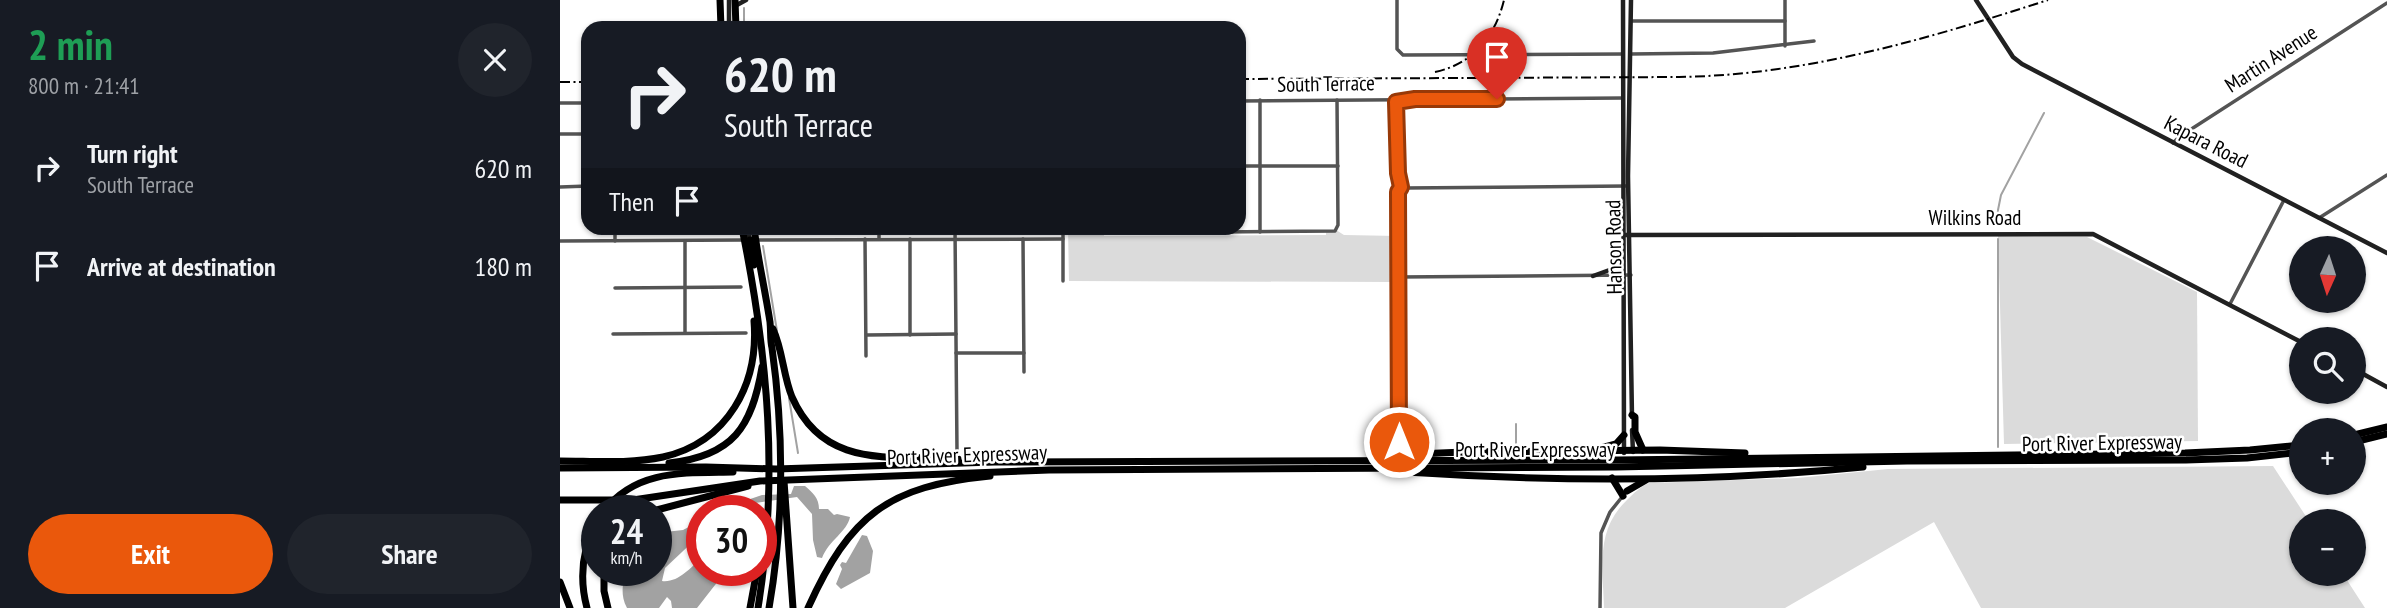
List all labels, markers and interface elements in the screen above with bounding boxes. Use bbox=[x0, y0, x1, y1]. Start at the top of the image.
text: 2 min bbox=[28, 17, 113, 72]
street label: Martin Avenue bbox=[2220, 19, 2322, 98]
button: close bbox=[458, 23, 532, 97]
pin bbox=[1467, 27, 1527, 99]
icon: arrive bbox=[1478, 38, 1516, 76]
text: 620 m bbox=[724, 42, 837, 106]
icon: right bbox=[609, 49, 700, 140]
street label: South Terrace bbox=[1277, 69, 1375, 98]
text: 800 m · 21:41 bbox=[28, 71, 140, 100]
text: South Terrace bbox=[724, 104, 873, 146]
street label: Kapara Road bbox=[2160, 109, 2253, 174]
text: Turn right bbox=[87, 137, 178, 170]
icon: right bbox=[28, 149, 66, 187]
text: 620 m bbox=[474, 152, 532, 185]
text: South Terrace bbox=[87, 170, 194, 199]
icon: arrive bbox=[668, 182, 706, 220]
text: Then bbox=[609, 185, 654, 218]
street label: Hanson Road bbox=[1599, 200, 1628, 295]
street label: Wilkins Road bbox=[1929, 204, 2021, 231]
north arrow bbox=[2289, 236, 2366, 313]
map controls bbox=[2289, 236, 2366, 586]
icon: arrive bbox=[28, 247, 66, 285]
text: Arrive at destination bbox=[87, 250, 276, 283]
text: 180 m bbox=[474, 250, 532, 283]
button: search bbox=[2289, 327, 2366, 404]
position arrow bbox=[1362, 405, 1436, 479]
button: + bbox=[2289, 418, 2366, 495]
street label: Port River Expressway bbox=[2022, 428, 2182, 457]
street label: Port River Expressway bbox=[1455, 436, 1615, 463]
street label: Port River Expressway bbox=[886, 438, 1048, 471]
speed limit sign: 30 bbox=[686, 495, 777, 586]
text: 24 bbox=[610, 508, 643, 554]
button: − bbox=[2289, 509, 2366, 586]
button: Exit bbox=[28, 514, 273, 594]
button: Share bbox=[287, 514, 532, 594]
text: km/h bbox=[611, 546, 642, 569]

